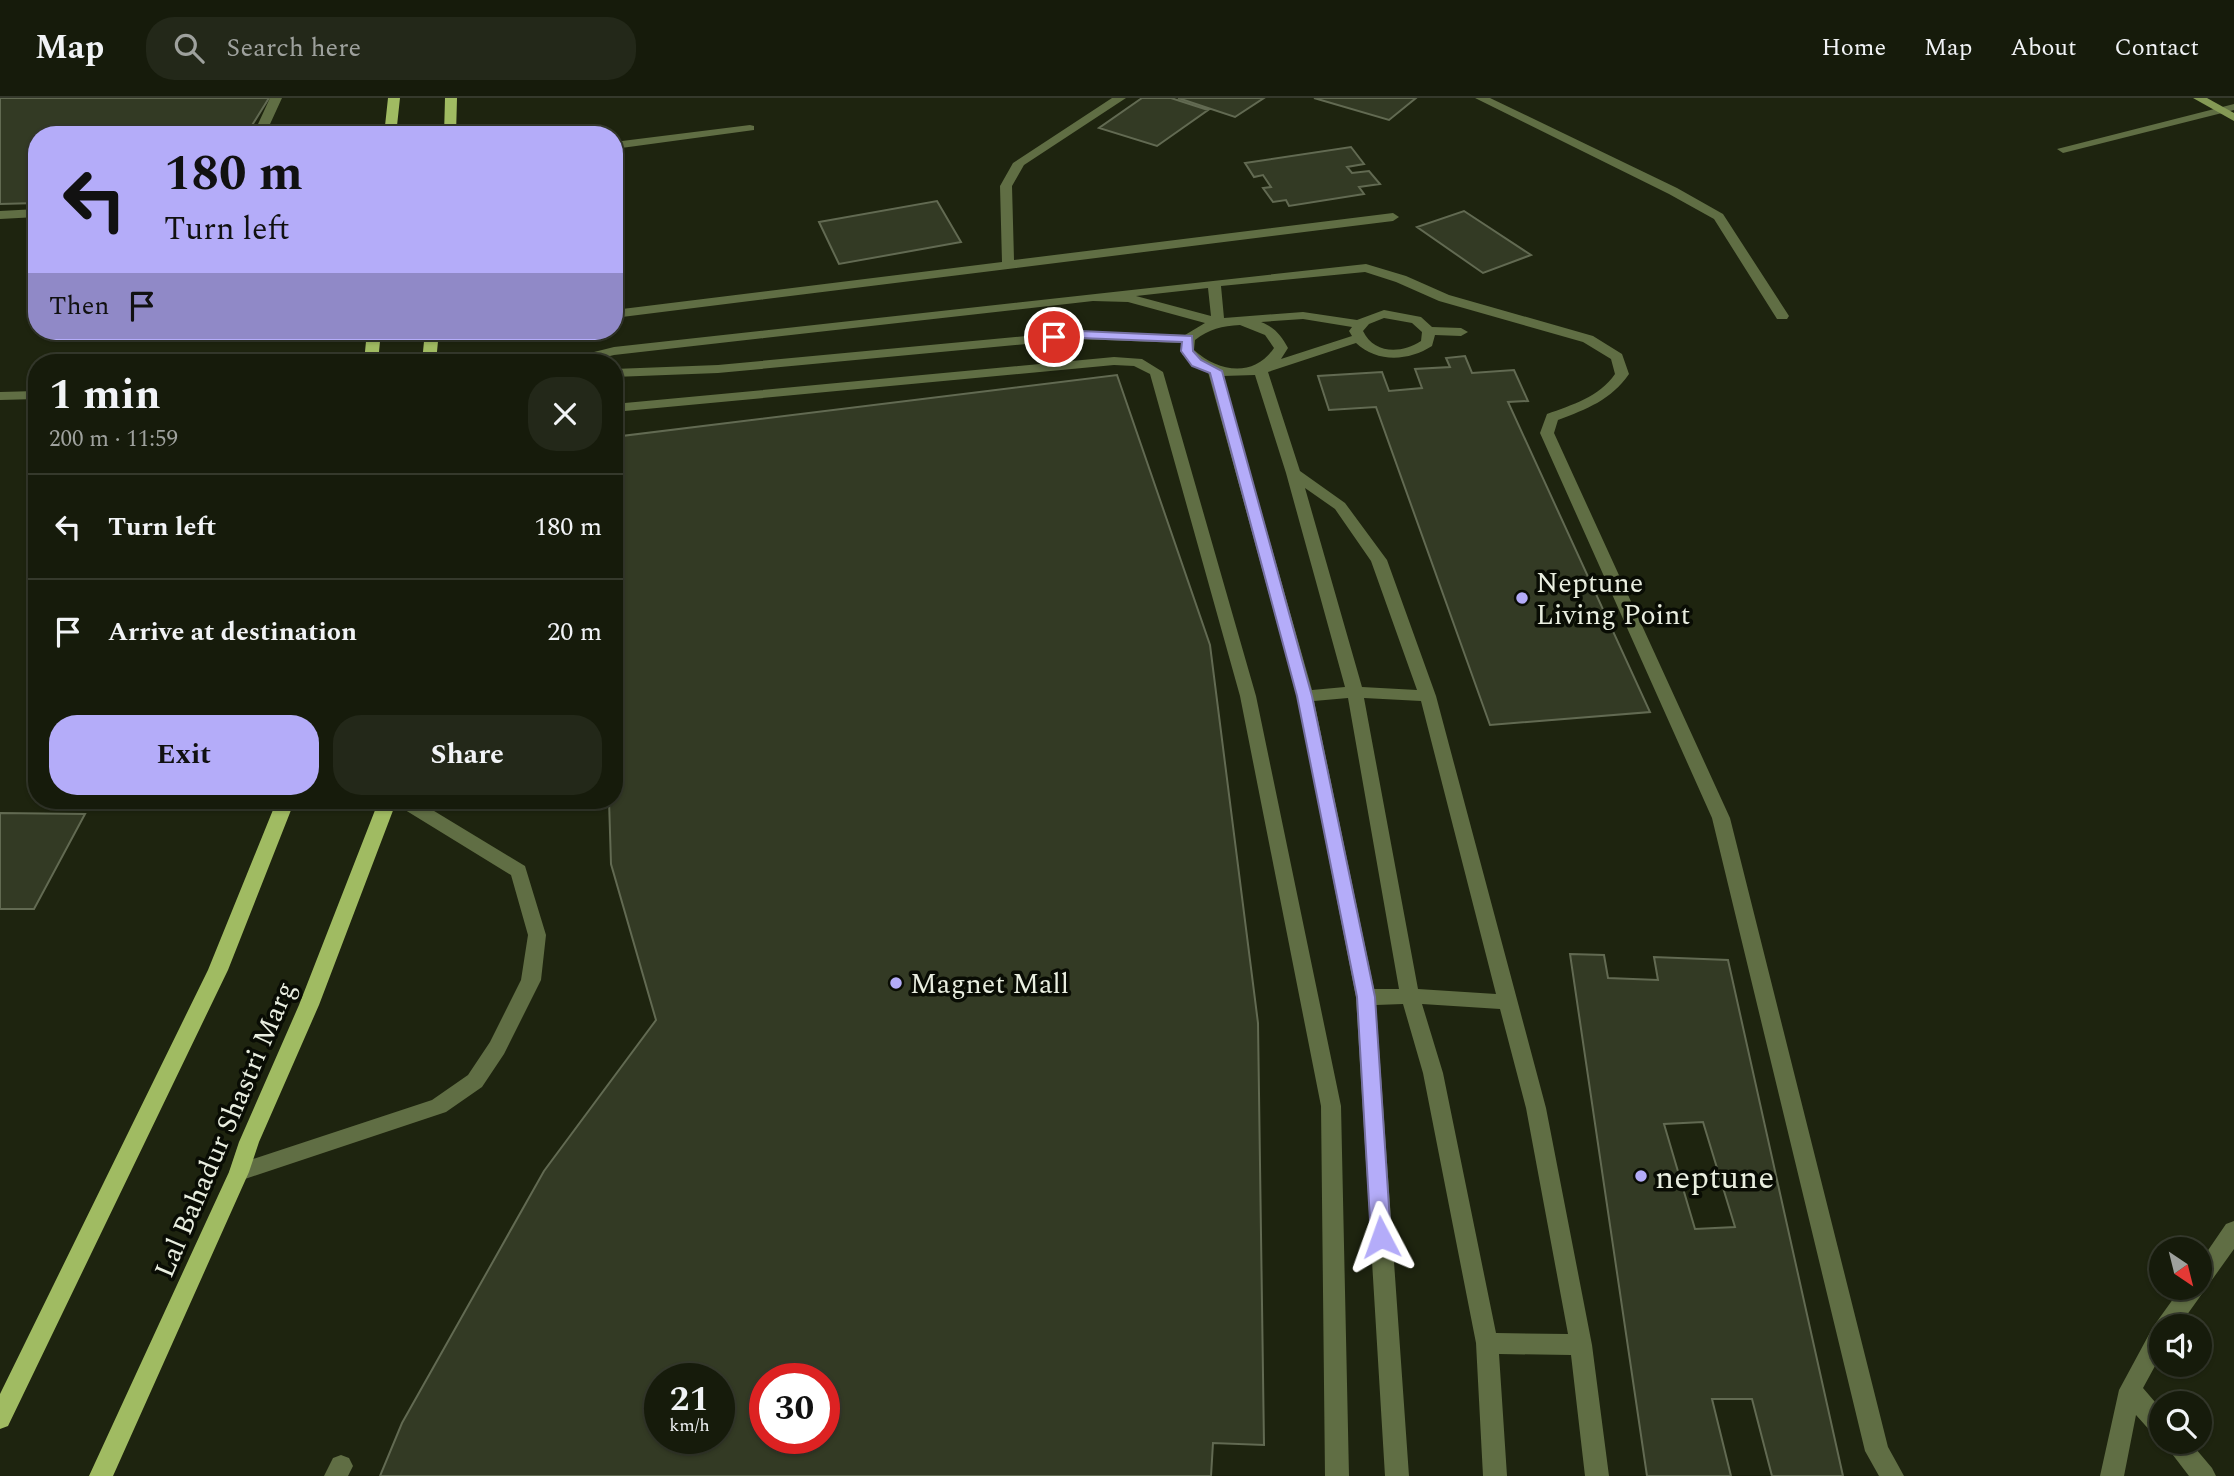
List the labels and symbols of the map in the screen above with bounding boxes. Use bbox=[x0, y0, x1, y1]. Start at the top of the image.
pin bbox=[1024, 307, 1084, 367]
place label: Neptune Living Point bbox=[1536, 562, 1691, 637]
marker: Neptune Living Point bbox=[1514, 590, 1530, 606]
place label: Magnet Mall bbox=[910, 963, 1069, 1006]
street label: Lal Bahadur Shastri Marg bbox=[143, 975, 307, 1285]
marker: Magnet Mall bbox=[888, 975, 904, 991]
place label: neptune bbox=[1655, 1153, 1774, 1203]
marker: neptune bbox=[1633, 1168, 1649, 1184]
position arrow bbox=[1344, 1200, 1418, 1274]
north arrow bbox=[2149, 1237, 2212, 1300]
speed limit sign: 30 bbox=[749, 1363, 840, 1454]

